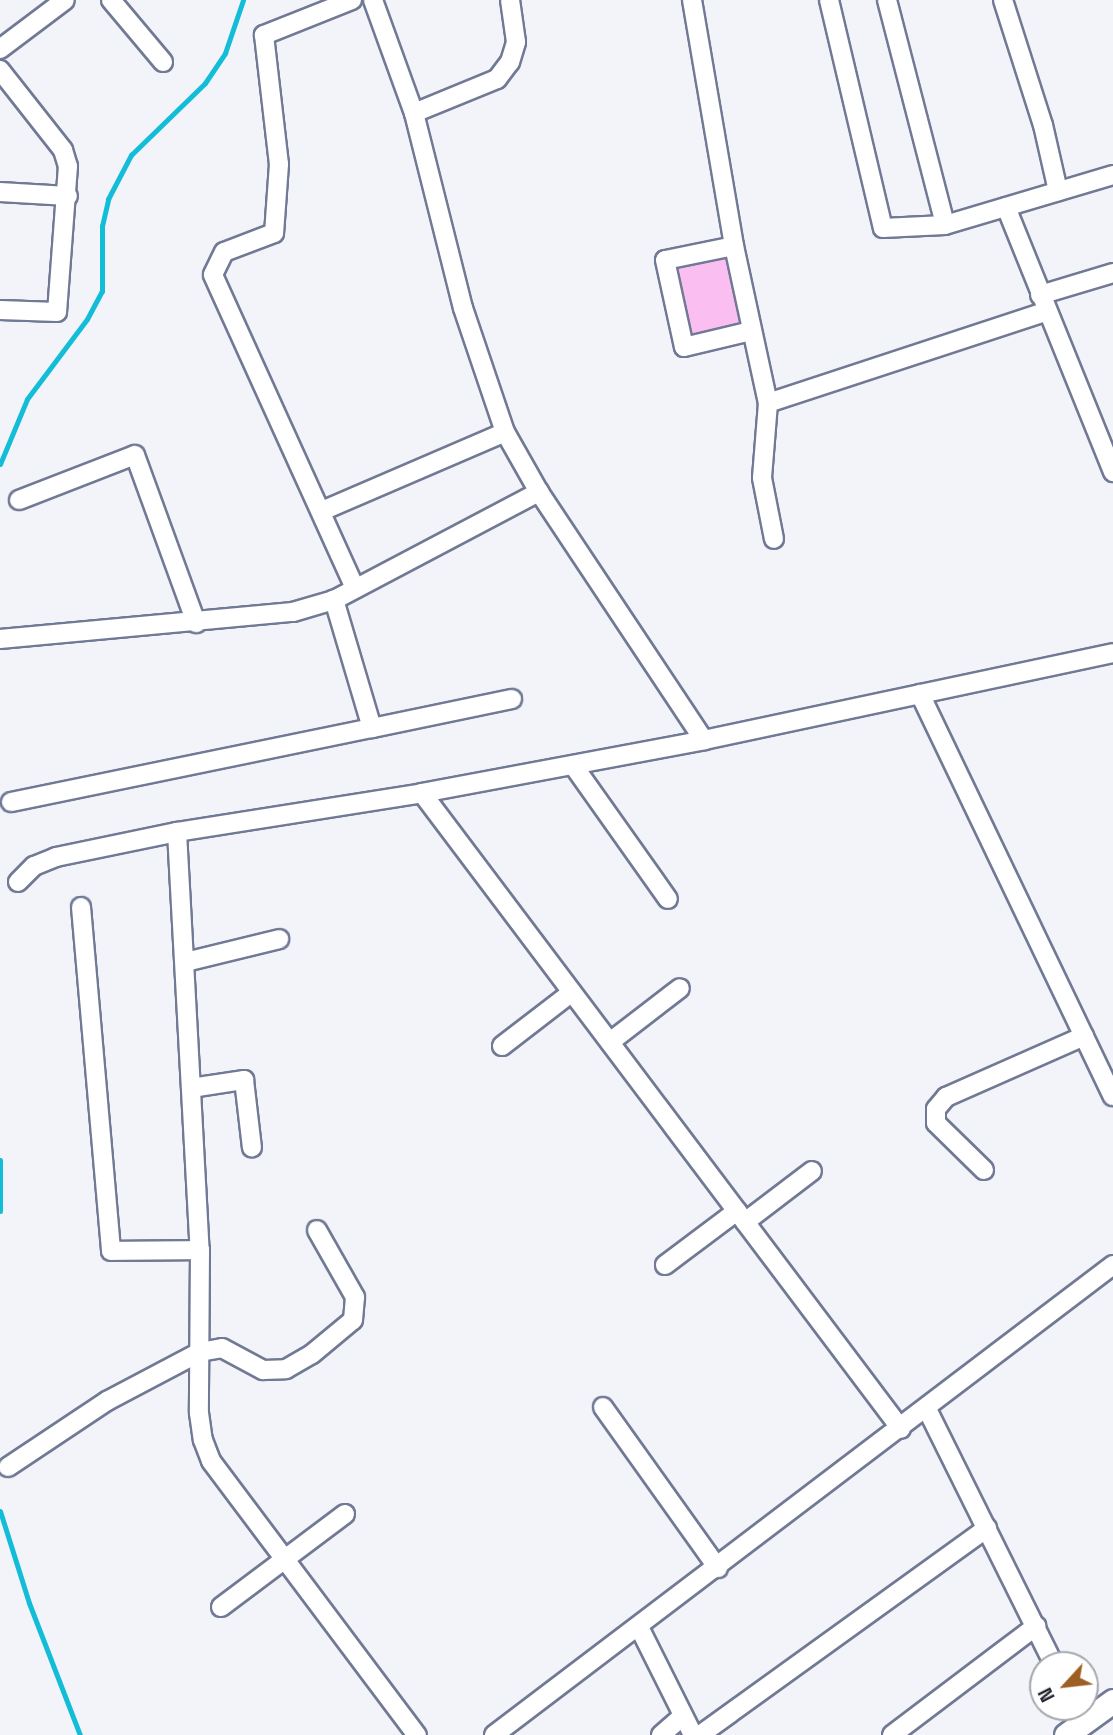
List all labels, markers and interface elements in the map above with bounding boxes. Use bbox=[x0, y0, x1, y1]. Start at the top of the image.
north arrow bbox=[1029, 1651, 1099, 1721]
text: N bbox=[1033, 1684, 1061, 1706]

